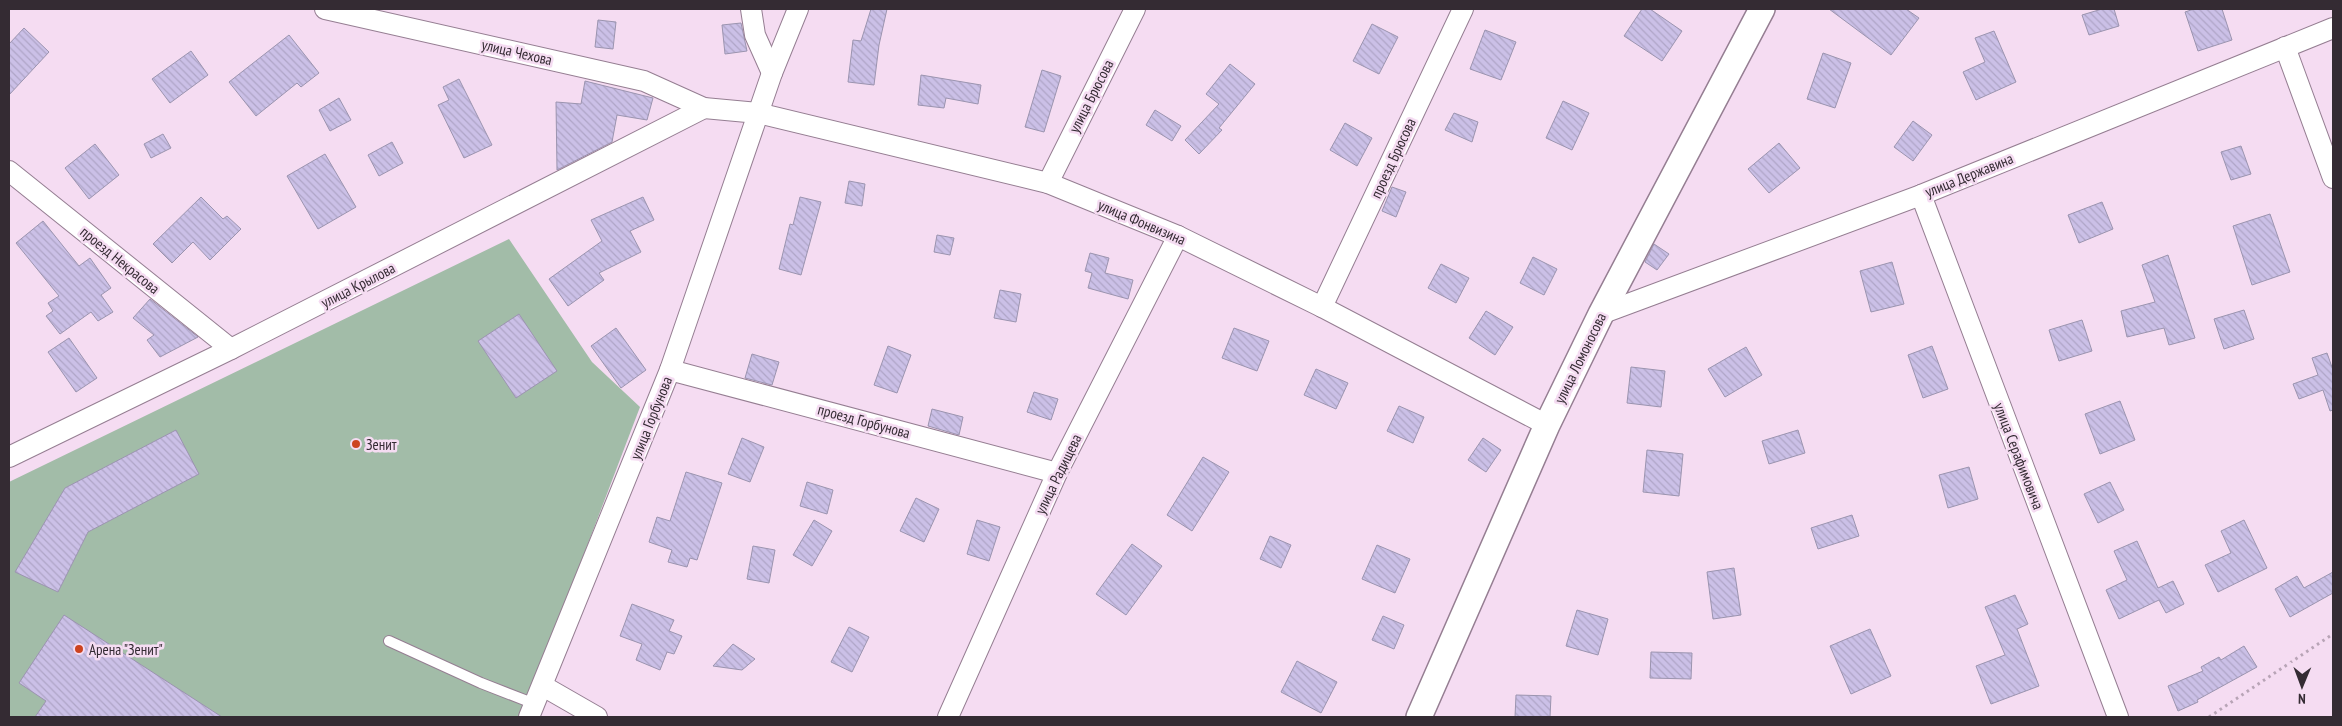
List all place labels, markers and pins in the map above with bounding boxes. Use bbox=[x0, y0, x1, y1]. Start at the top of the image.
place label: Зенит bbox=[366, 435, 397, 454]
marker: Зенит bbox=[350, 438, 362, 450]
place label: Арена "Зенит" bbox=[89, 640, 163, 659]
marker: Арена "Зенит" bbox=[73, 643, 85, 655]

